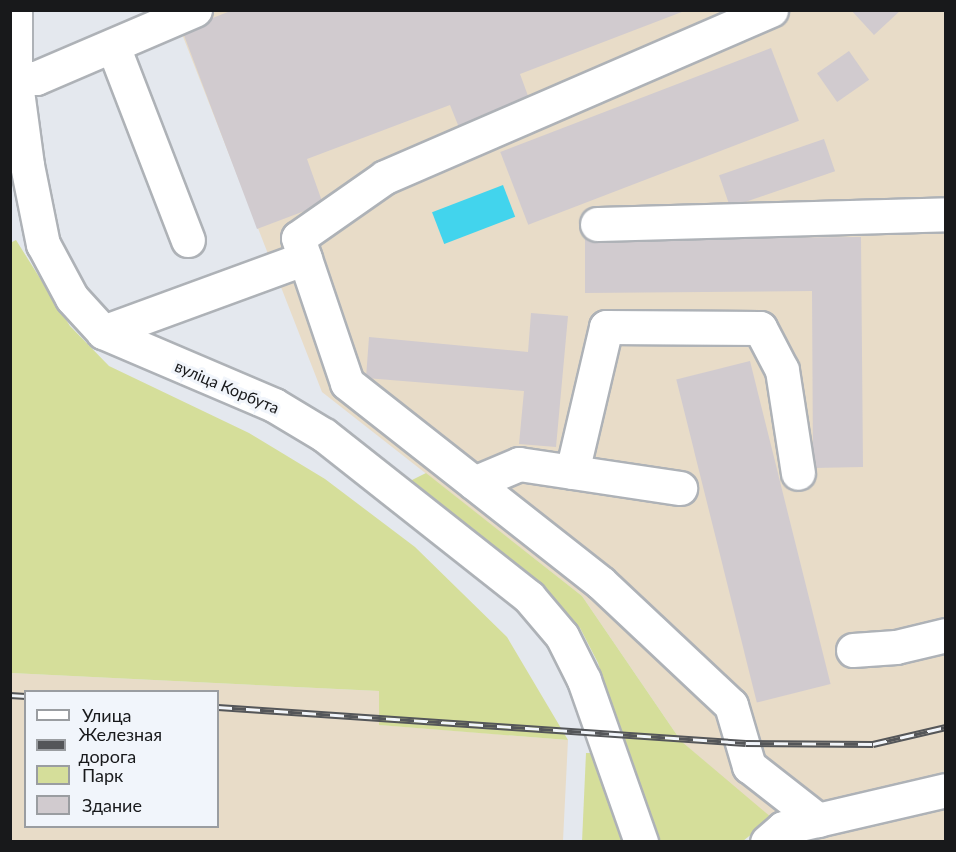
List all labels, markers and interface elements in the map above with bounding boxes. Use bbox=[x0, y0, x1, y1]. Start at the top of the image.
street label: вуліца Корбута bbox=[172, 356, 282, 418]
legend bbox=[24, 690, 219, 828]
text: Улица bbox=[82, 704, 132, 726]
text: Железная дорога bbox=[78, 723, 162, 767]
text: Парк bbox=[82, 764, 123, 786]
text: Здание bbox=[82, 794, 142, 816]

